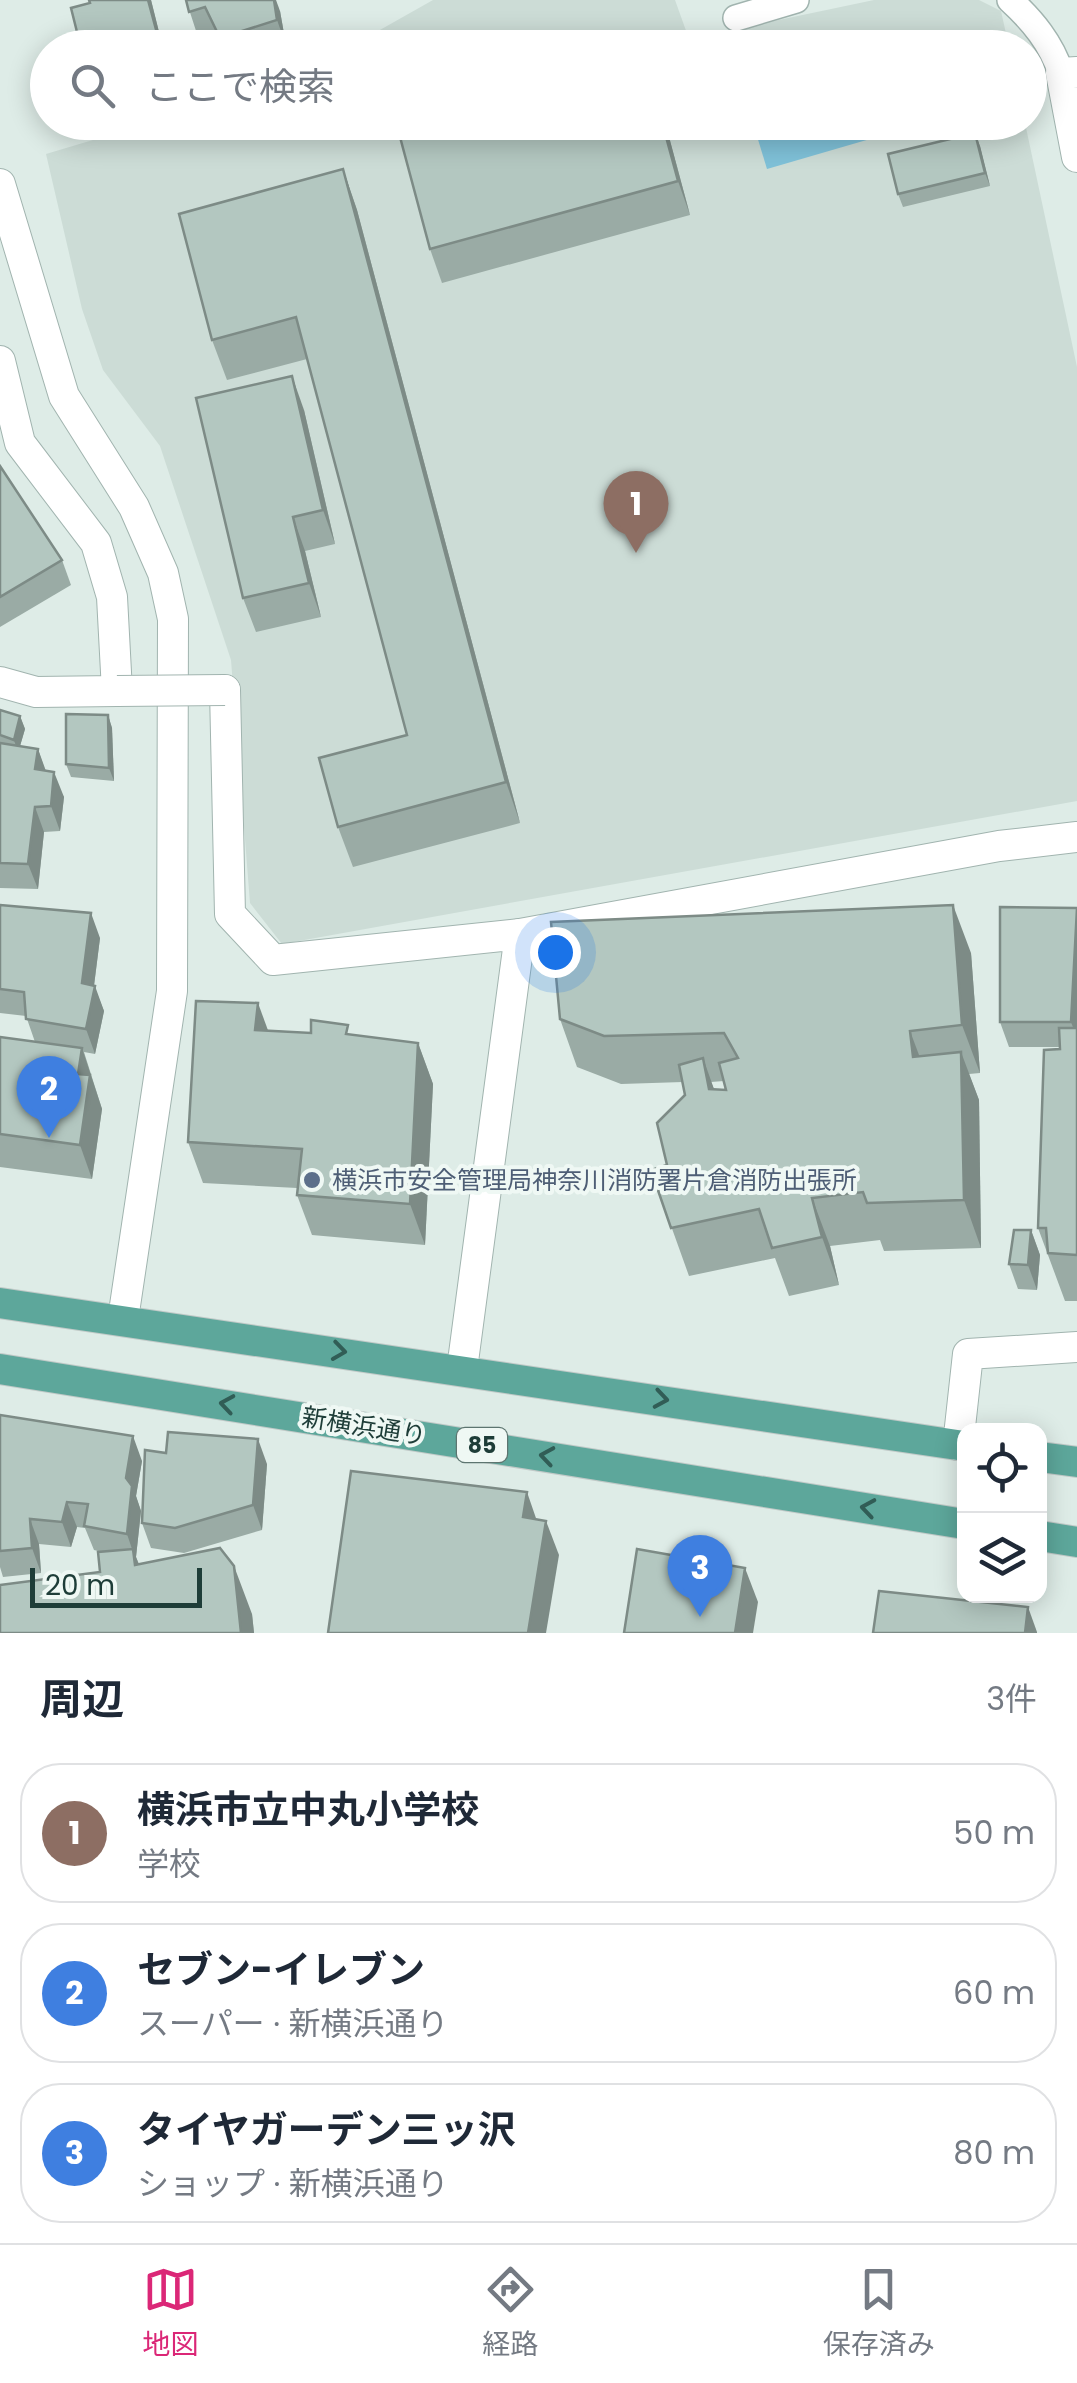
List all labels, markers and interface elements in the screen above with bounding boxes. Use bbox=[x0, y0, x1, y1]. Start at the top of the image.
search box bbox=[30, 30, 1047, 140]
icon: search bbox=[65, 58, 120, 113]
text: ここで検索 bbox=[145, 60, 335, 113]
pin: 1 bbox=[604, 470, 668, 553]
your location bbox=[530, 927, 581, 978]
pin: 2 bbox=[17, 1056, 82, 1138]
place label: 横浜市安全管理局神奈川消防署片倉消防出張所 bbox=[332, 1163, 857, 1198]
marker: 横浜市安全管理局神奈川消防署片倉消防出張所 bbox=[301, 1169, 323, 1191]
one-way arrow bbox=[331, 1339, 347, 1360]
one-way arrow bbox=[652, 1388, 669, 1409]
one-way arrow bbox=[218, 1394, 235, 1415]
street label: 新横浜通り bbox=[299, 1399, 428, 1454]
map controls bbox=[957, 1423, 1047, 1603]
button: locate bbox=[957, 1423, 1047, 1513]
road number: 85 bbox=[457, 1428, 507, 1462]
one-way arrow bbox=[539, 1446, 556, 1467]
one-way arrow bbox=[860, 1498, 877, 1519]
button: layers bbox=[957, 1513, 1047, 1603]
pin: 3 bbox=[668, 1534, 732, 1617]
scale bar bbox=[30, 1563, 202, 1608]
text: 20 m bbox=[45, 1566, 115, 1605]
text: 周辺 bbox=[40, 1670, 124, 1729]
text: 3件 bbox=[986, 1676, 1037, 1721]
text: 横浜市立中丸小学校 bbox=[137, 1783, 479, 1836]
text: 1 bbox=[68, 1810, 81, 1855]
text: 50 m bbox=[953, 1810, 1035, 1855]
text: 学校 bbox=[137, 1841, 201, 1886]
text: セブン-イレブン bbox=[137, 1943, 425, 1996]
text: 2 bbox=[65, 1970, 84, 2015]
text: 60 m bbox=[953, 1970, 1035, 2015]
text: スーパー · 新横浜通り bbox=[137, 2001, 449, 2046]
text: タイヤガーデン三ッ沢 bbox=[137, 2103, 516, 2156]
text: 3 bbox=[65, 2130, 84, 2175]
text: 80 m bbox=[953, 2130, 1035, 2175]
text: ショップ · 新横浜通り bbox=[137, 2161, 449, 2206]
tab: 地図 bbox=[142, 2262, 198, 2366]
tab: 経路 bbox=[482, 2262, 539, 2366]
tab: 保存済み bbox=[823, 2262, 935, 2366]

